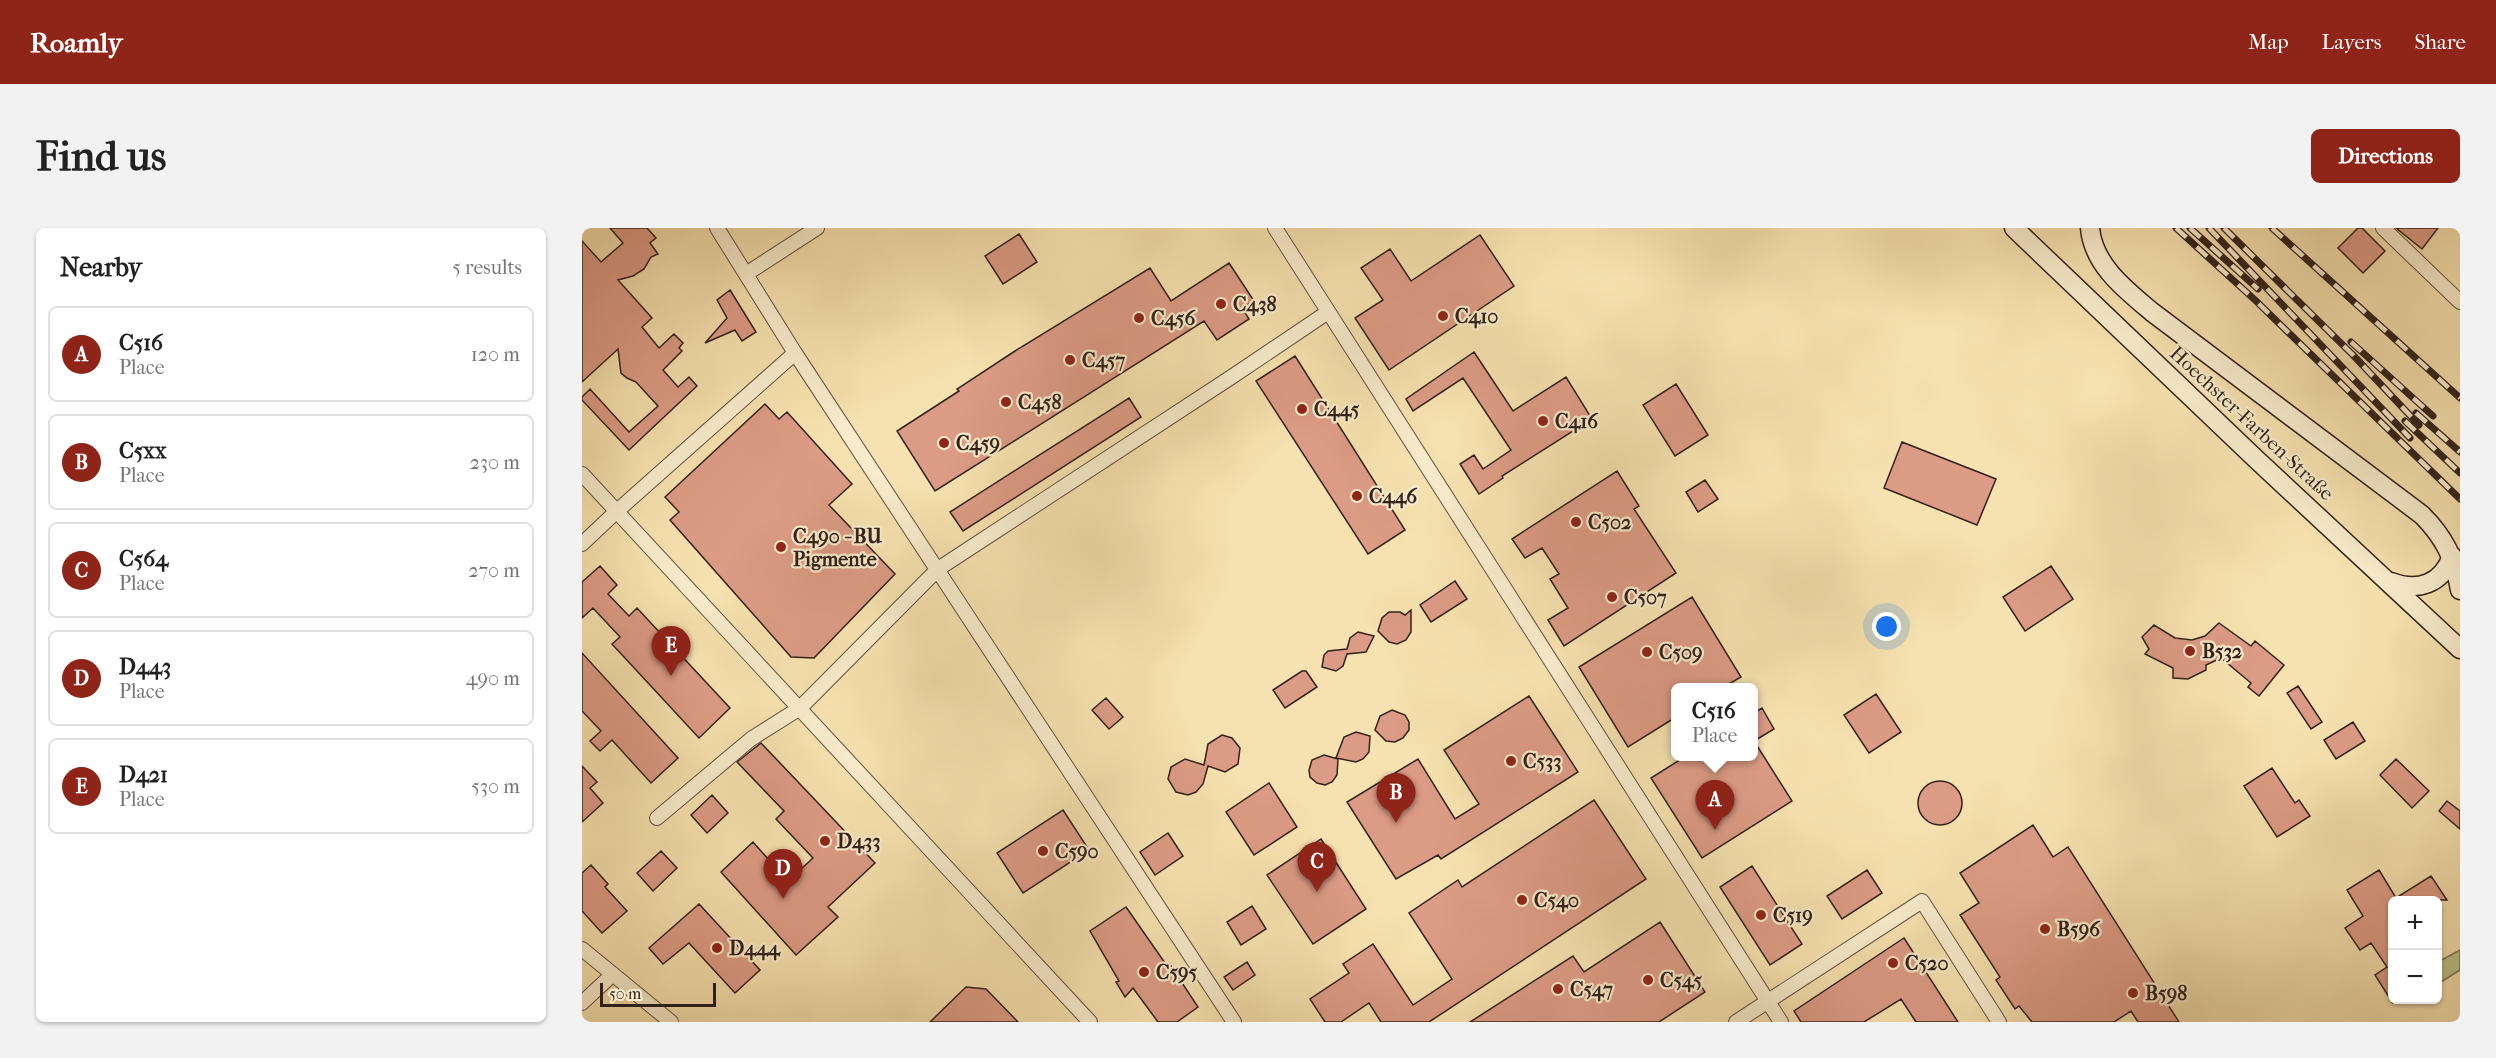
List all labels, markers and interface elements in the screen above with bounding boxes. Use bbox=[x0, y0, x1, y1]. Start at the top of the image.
text: Roamly bbox=[30, 26, 122, 59]
text: Map bbox=[2248, 30, 2289, 54]
text: Layers bbox=[2322, 30, 2381, 54]
text: Share bbox=[2414, 30, 2466, 54]
button: Directions bbox=[2311, 129, 2460, 183]
text: Find us bbox=[36, 132, 166, 181]
text: Nearby bbox=[60, 252, 142, 283]
text: 5 results bbox=[452, 256, 522, 279]
place label: C438 bbox=[1233, 293, 1277, 317]
marker: C438 bbox=[1214, 297, 1228, 311]
place label: C410 bbox=[1455, 305, 1498, 329]
place label: C456 bbox=[1151, 307, 1196, 331]
marker: C410 bbox=[1436, 309, 1450, 323]
marker: C456 bbox=[1132, 311, 1146, 325]
text: C516 bbox=[119, 330, 163, 356]
street label: Hoechster-Farben-Straße bbox=[2165, 342, 2338, 505]
text: A bbox=[75, 343, 88, 366]
text: 120 m bbox=[471, 343, 520, 366]
place label: C457 bbox=[1082, 349, 1125, 373]
marker: C457 bbox=[1063, 353, 1077, 367]
text: Place bbox=[119, 356, 165, 379]
place label: C458 bbox=[1018, 391, 1061, 415]
marker: C458 bbox=[999, 395, 1013, 409]
place label: C445 bbox=[1314, 398, 1360, 422]
marker: C445 bbox=[1295, 402, 1309, 416]
place label: C416 bbox=[1555, 410, 1599, 434]
marker: C416 bbox=[1536, 414, 1550, 428]
place label: C459 bbox=[956, 432, 1000, 456]
marker: C459 bbox=[937, 436, 951, 450]
text: C5xx bbox=[119, 438, 166, 464]
text: B bbox=[75, 451, 88, 474]
text: 230 m bbox=[470, 451, 520, 474]
text: Place bbox=[119, 464, 165, 487]
place label: C446 bbox=[1369, 485, 1418, 509]
marker: C446 bbox=[1350, 489, 1364, 503]
place label: C502 bbox=[1588, 511, 1631, 534]
marker: C502 bbox=[1569, 515, 1583, 529]
place label: C490 - BU Pigmente bbox=[793, 525, 882, 571]
marker: C490 - BU Pigmente bbox=[774, 540, 788, 554]
text: C564 bbox=[119, 546, 168, 572]
text: C bbox=[75, 559, 88, 582]
text: 270 m bbox=[468, 559, 520, 582]
text: Place bbox=[119, 572, 165, 595]
place label: C507 bbox=[1624, 586, 1667, 609]
marker: C507 bbox=[1605, 590, 1619, 604]
your location bbox=[1872, 612, 1901, 641]
pin: E bbox=[652, 626, 691, 676]
place label: B532 bbox=[2202, 640, 2242, 663]
place label: C509 bbox=[1659, 641, 1703, 664]
marker: B532 bbox=[2183, 644, 2197, 658]
marker: C509 bbox=[1640, 645, 1654, 659]
text: D443 bbox=[119, 654, 171, 680]
text: D bbox=[74, 667, 89, 690]
text: 490 m bbox=[466, 667, 520, 690]
text: Place bbox=[119, 680, 165, 703]
popup bbox=[1671, 683, 1758, 761]
text: C516 bbox=[1692, 698, 1736, 724]
text: Place bbox=[1692, 724, 1737, 747]
place label: C533 bbox=[1523, 750, 1562, 773]
marker: C533 bbox=[1504, 754, 1518, 768]
text: D421 bbox=[119, 762, 168, 788]
pin: B bbox=[1376, 774, 1416, 823]
text: E bbox=[75, 775, 88, 798]
text: 530 m bbox=[471, 775, 520, 798]
pin: A bbox=[1696, 780, 1734, 830]
text: Place bbox=[119, 788, 165, 811]
place label: D433 bbox=[837, 830, 880, 854]
marker: D433 bbox=[818, 834, 832, 848]
place label: C590 bbox=[1055, 840, 1099, 863]
pin: C bbox=[1298, 842, 1336, 892]
marker: C590 bbox=[1036, 844, 1050, 858]
pin: D bbox=[764, 850, 802, 899]
place label: C540 bbox=[1534, 889, 1579, 913]
marker: C540 bbox=[1515, 893, 1529, 907]
map controls bbox=[2388, 896, 2442, 1004]
button: + bbox=[2388, 896, 2442, 950]
place label: C519 bbox=[1773, 904, 1813, 927]
marker: C519 bbox=[1754, 908, 1768, 922]
place label: B596 bbox=[2057, 918, 2101, 941]
marker: B596 bbox=[2038, 922, 2052, 936]
place label: D444 bbox=[729, 937, 781, 961]
marker: D444 bbox=[710, 941, 724, 955]
button: − bbox=[2388, 950, 2442, 1004]
place label: C520 bbox=[1905, 952, 1948, 975]
marker: C520 bbox=[1886, 956, 1900, 970]
place label: C595 bbox=[1156, 961, 1198, 984]
marker: C595 bbox=[1137, 965, 1151, 979]
place label: C545 bbox=[1660, 969, 1702, 993]
marker: C545 bbox=[1641, 973, 1655, 987]
place label: C547 bbox=[1570, 978, 1613, 1002]
scale bar bbox=[600, 980, 716, 1008]
marker: C547 bbox=[1551, 982, 1565, 996]
place label: B598 bbox=[2145, 982, 2187, 1005]
text: 50 m bbox=[609, 984, 641, 1003]
marker: B598 bbox=[2126, 986, 2140, 1000]

